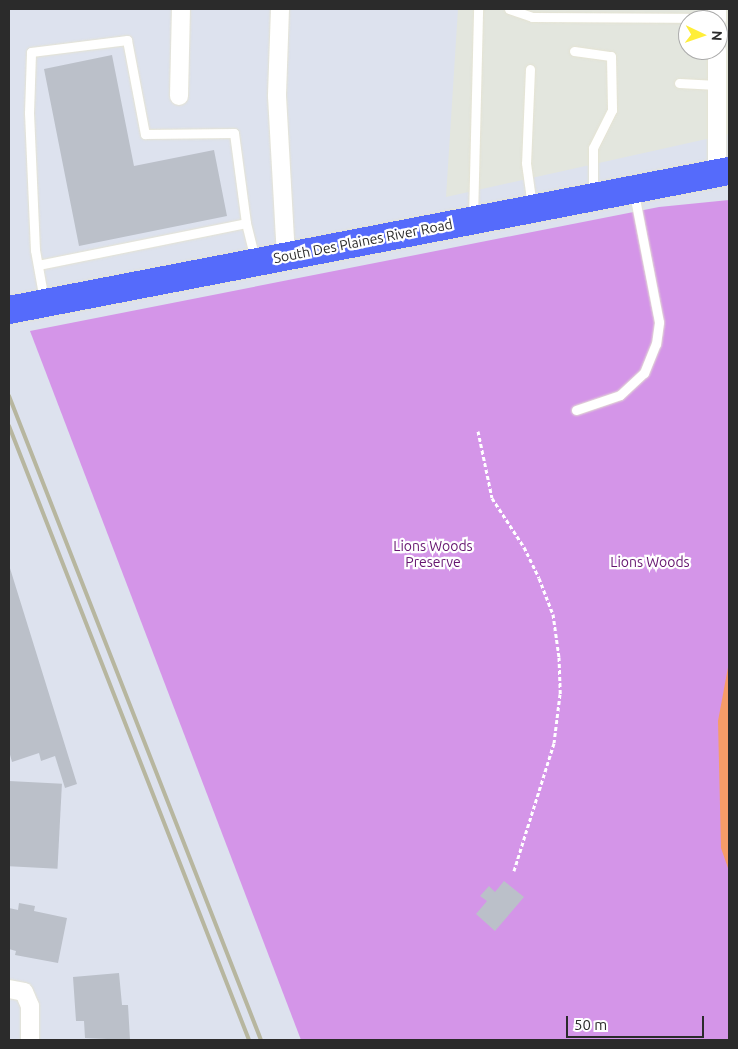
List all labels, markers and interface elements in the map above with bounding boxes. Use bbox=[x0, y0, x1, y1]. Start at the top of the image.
north arrow bbox=[678, 10, 728, 60]
text: N bbox=[709, 30, 725, 41]
street label: South Des Plaines River Road bbox=[272, 215, 454, 267]
park label: Lions Woods Preserve bbox=[393, 538, 473, 570]
park label: Lions Woods bbox=[610, 554, 690, 570]
scale bar bbox=[568, 1006, 706, 1038]
text: 50 m bbox=[574, 1016, 607, 1033]

